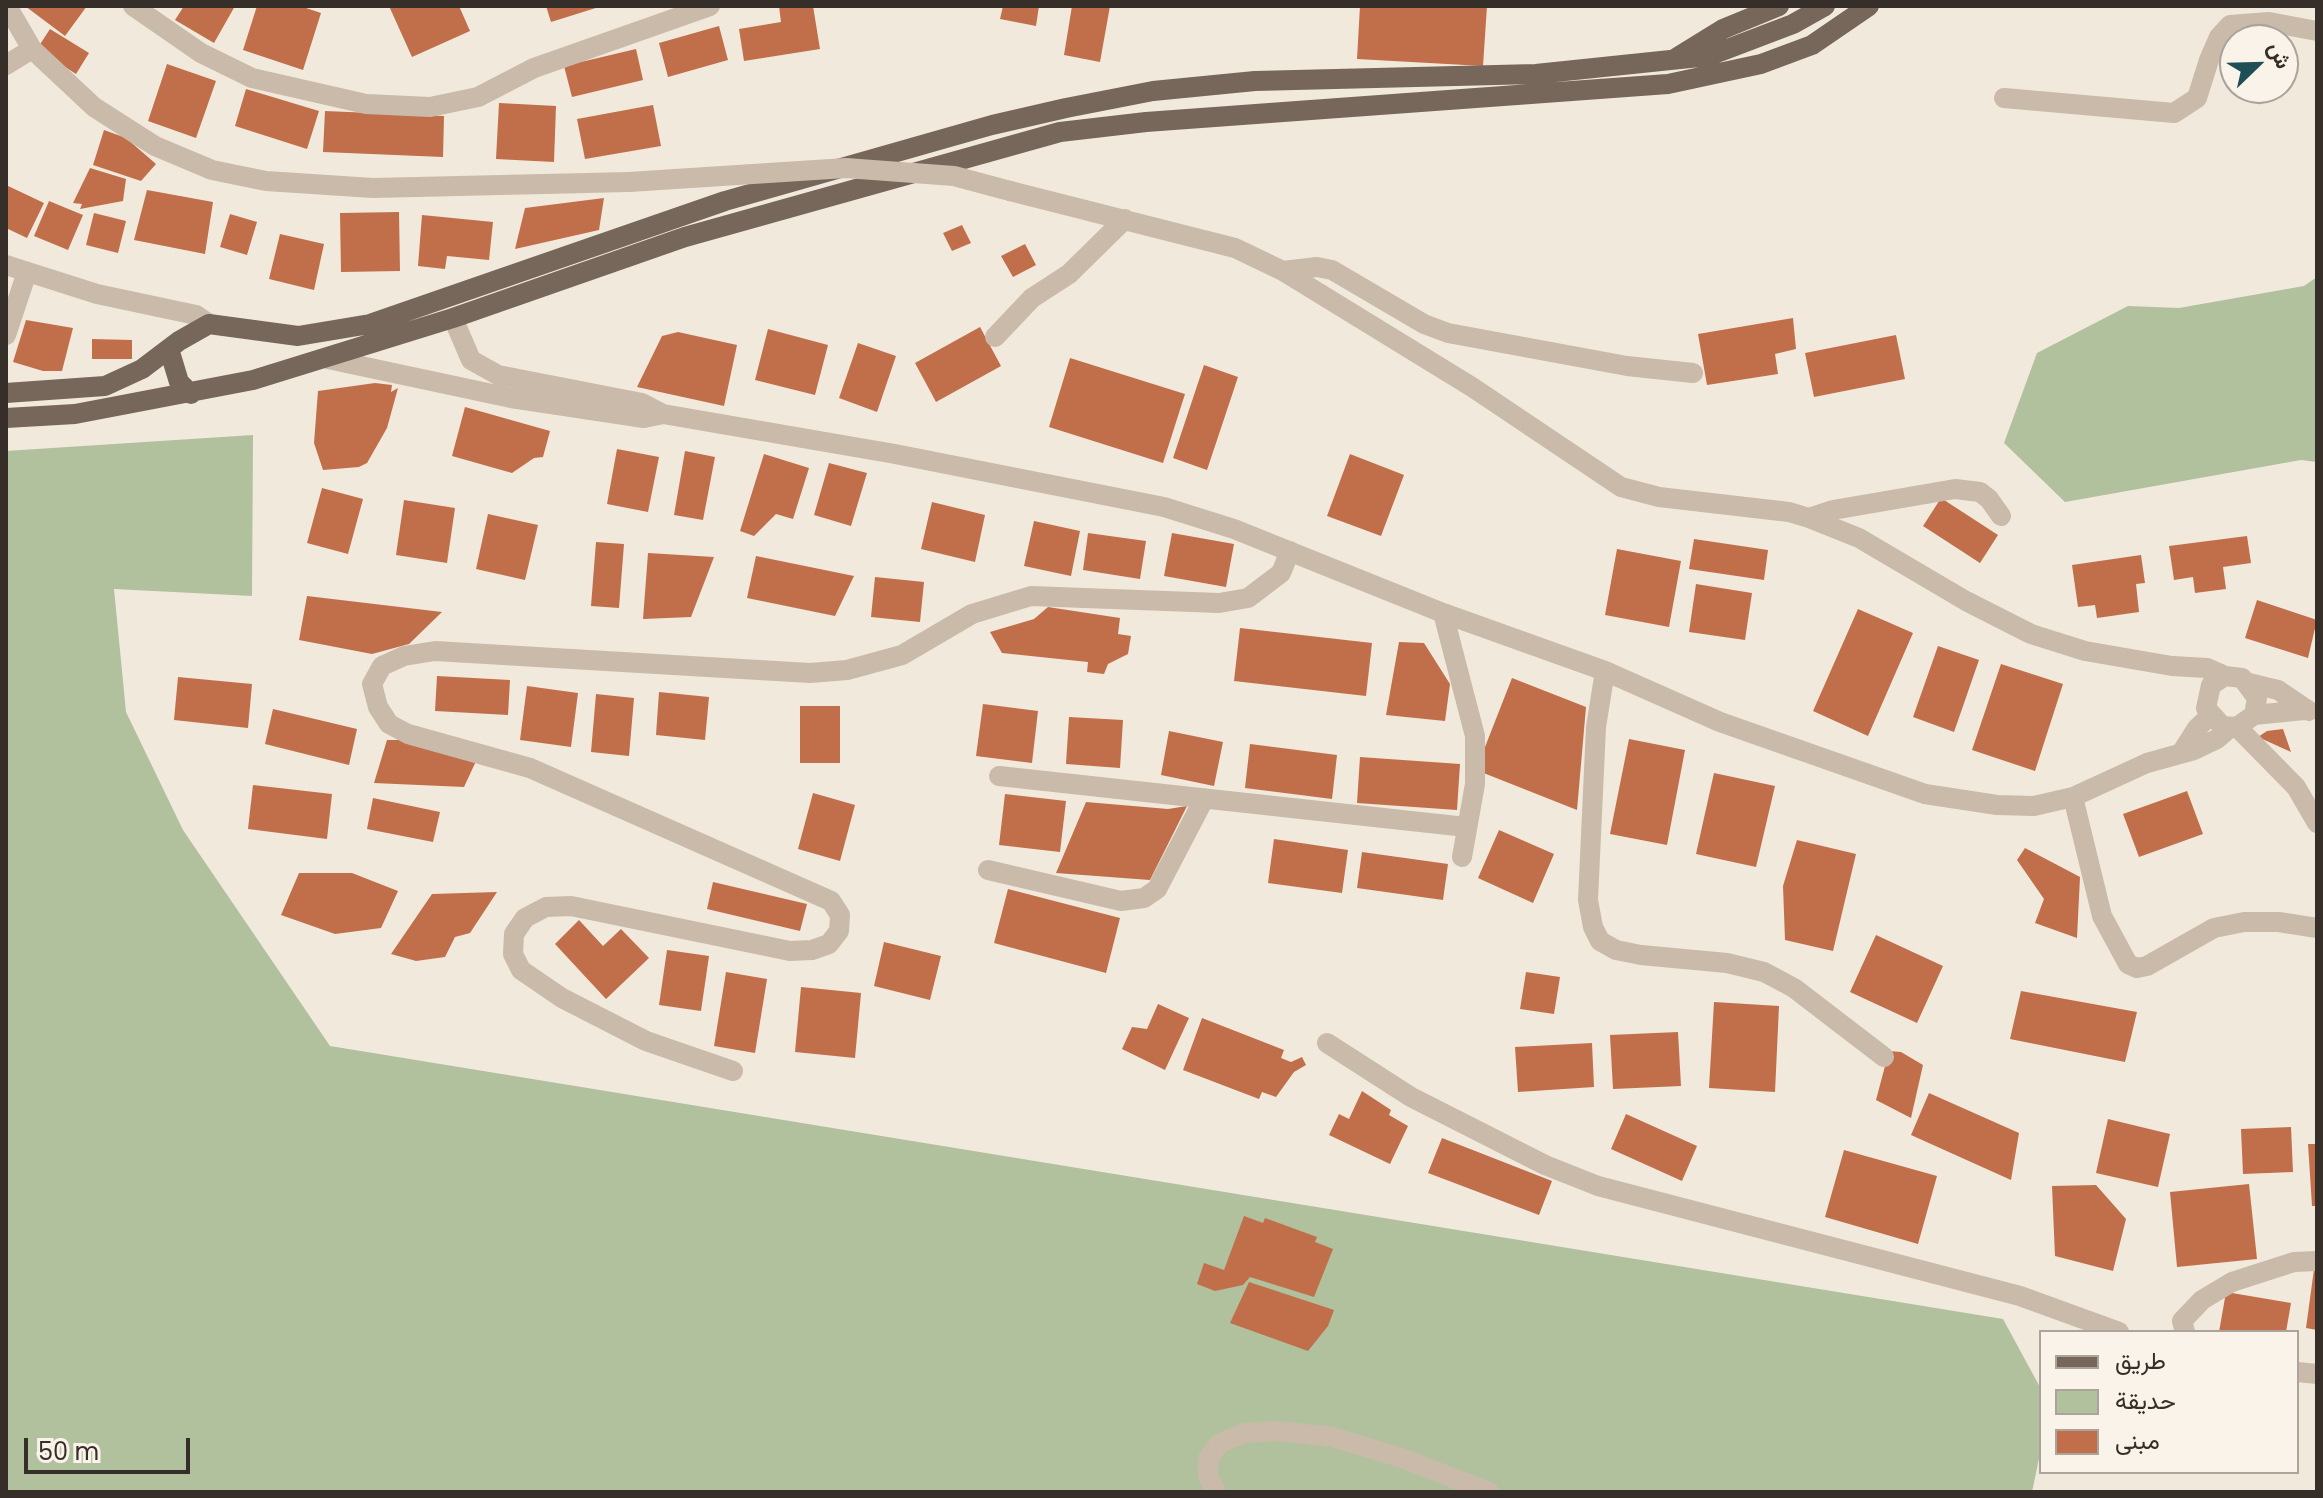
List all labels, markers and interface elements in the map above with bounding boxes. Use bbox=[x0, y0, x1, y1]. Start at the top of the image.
north arrow bbox=[2219, 24, 2299, 104]
text: ش bbox=[2260, 37, 2299, 73]
legend bbox=[2039, 1330, 2299, 1474]
text: طريق bbox=[2115, 1344, 2166, 1377]
text: حديقة bbox=[2115, 1384, 2176, 1417]
scale bar bbox=[28, 1422, 194, 1472]
text: مبنى bbox=[2115, 1424, 2160, 1457]
text: 50 m bbox=[38, 1435, 99, 1468]

